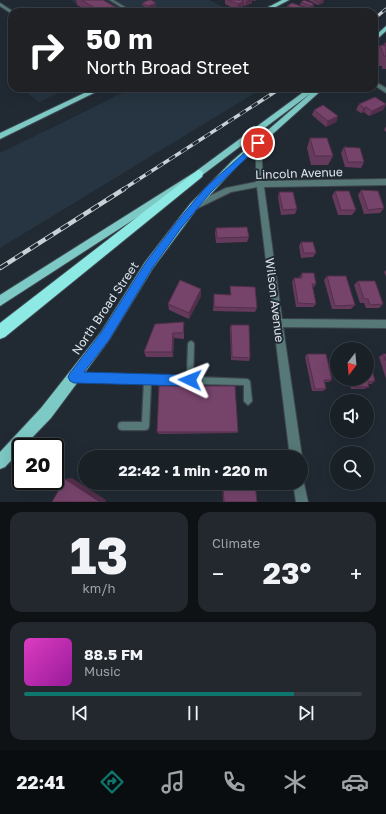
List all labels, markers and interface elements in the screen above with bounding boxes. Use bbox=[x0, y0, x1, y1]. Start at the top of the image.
text: 50 m bbox=[86, 22, 153, 55]
icon: right bbox=[20, 24, 72, 76]
text: North Broad Street bbox=[86, 56, 249, 78]
pin bbox=[241, 126, 275, 160]
icon: arrive bbox=[247, 132, 269, 154]
street label: Lincoln Avenue bbox=[255, 164, 343, 182]
street label: Wilson Avenue bbox=[262, 257, 288, 343]
street label: North Broad Street bbox=[68, 259, 142, 357]
north arrow bbox=[330, 342, 374, 386]
map controls bbox=[330, 342, 374, 490]
position arrow bbox=[169, 359, 211, 401]
button: sound bbox=[330, 394, 374, 438]
speed limit sign: 20 bbox=[12, 438, 64, 490]
button: search bbox=[330, 446, 374, 490]
text: 22:42 · 1 min · 220 m bbox=[119, 461, 267, 479]
text: 13 bbox=[70, 523, 128, 585]
text: Climate bbox=[212, 535, 260, 551]
text: 23° bbox=[263, 555, 311, 591]
text: − bbox=[212, 560, 224, 587]
text: + bbox=[350, 560, 362, 587]
text: km/h bbox=[82, 580, 116, 596]
text: 88.5 FM bbox=[84, 645, 143, 663]
text: Music bbox=[84, 663, 121, 679]
icon: previous bbox=[69, 702, 91, 724]
icon: pause bbox=[182, 702, 204, 724]
icon: next bbox=[295, 702, 317, 724]
icon: directions bbox=[98, 768, 126, 796]
icon: music bbox=[159, 768, 187, 796]
icon: phone bbox=[220, 768, 248, 796]
icon: climate bbox=[281, 768, 309, 796]
icon: car bbox=[341, 768, 369, 796]
text: 22:41 bbox=[16, 771, 65, 793]

